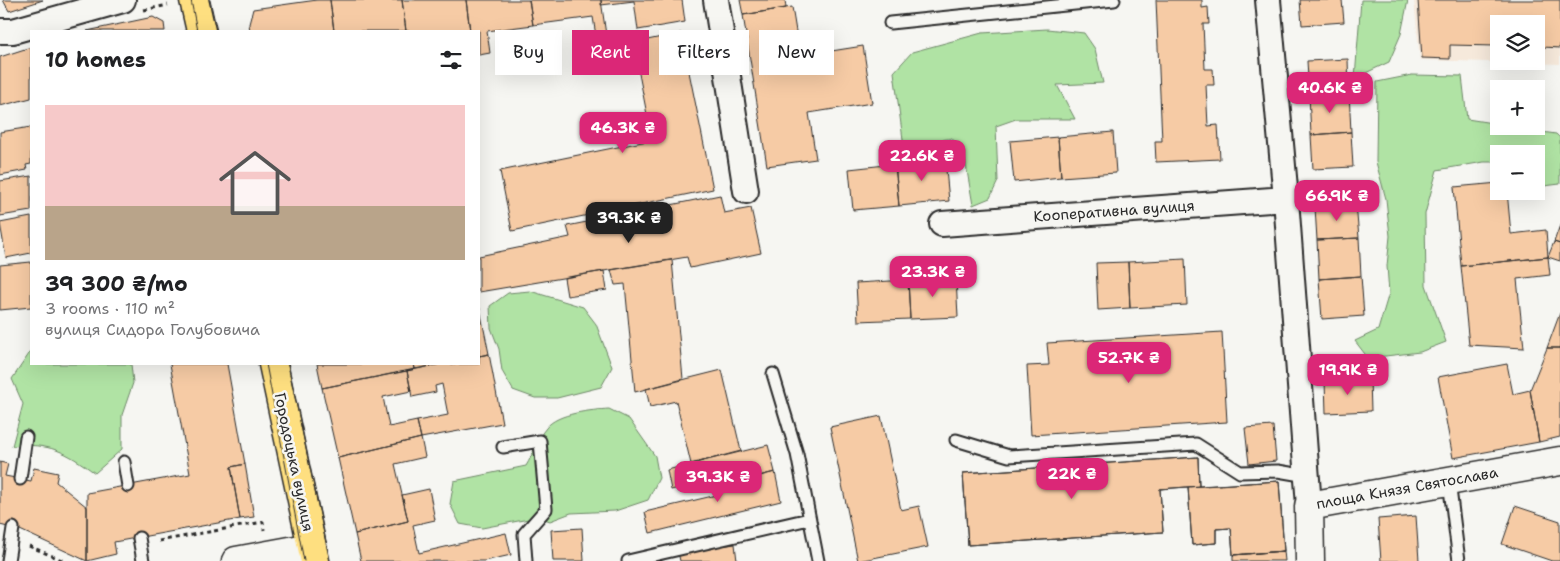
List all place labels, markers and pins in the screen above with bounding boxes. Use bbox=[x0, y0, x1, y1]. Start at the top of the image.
pin: 40.6K ₴ bbox=[1284, 72, 1376, 114]
pin: 46.3K ₴ bbox=[577, 112, 669, 154]
pin: 22.6K ₴ bbox=[876, 140, 968, 182]
pin: 66.9K ₴ bbox=[1291, 180, 1383, 222]
pin: 39.3K ₴ bbox=[583, 202, 675, 244]
pin: 23.3K ₴ bbox=[887, 256, 979, 298]
pin: 52.7K ₴ bbox=[1083, 342, 1175, 384]
pin: 19.9K ₴ bbox=[1302, 354, 1394, 396]
pin: 22K ₴ bbox=[1037, 458, 1107, 500]
pin: 39.3K ₴ bbox=[672, 460, 764, 503]

